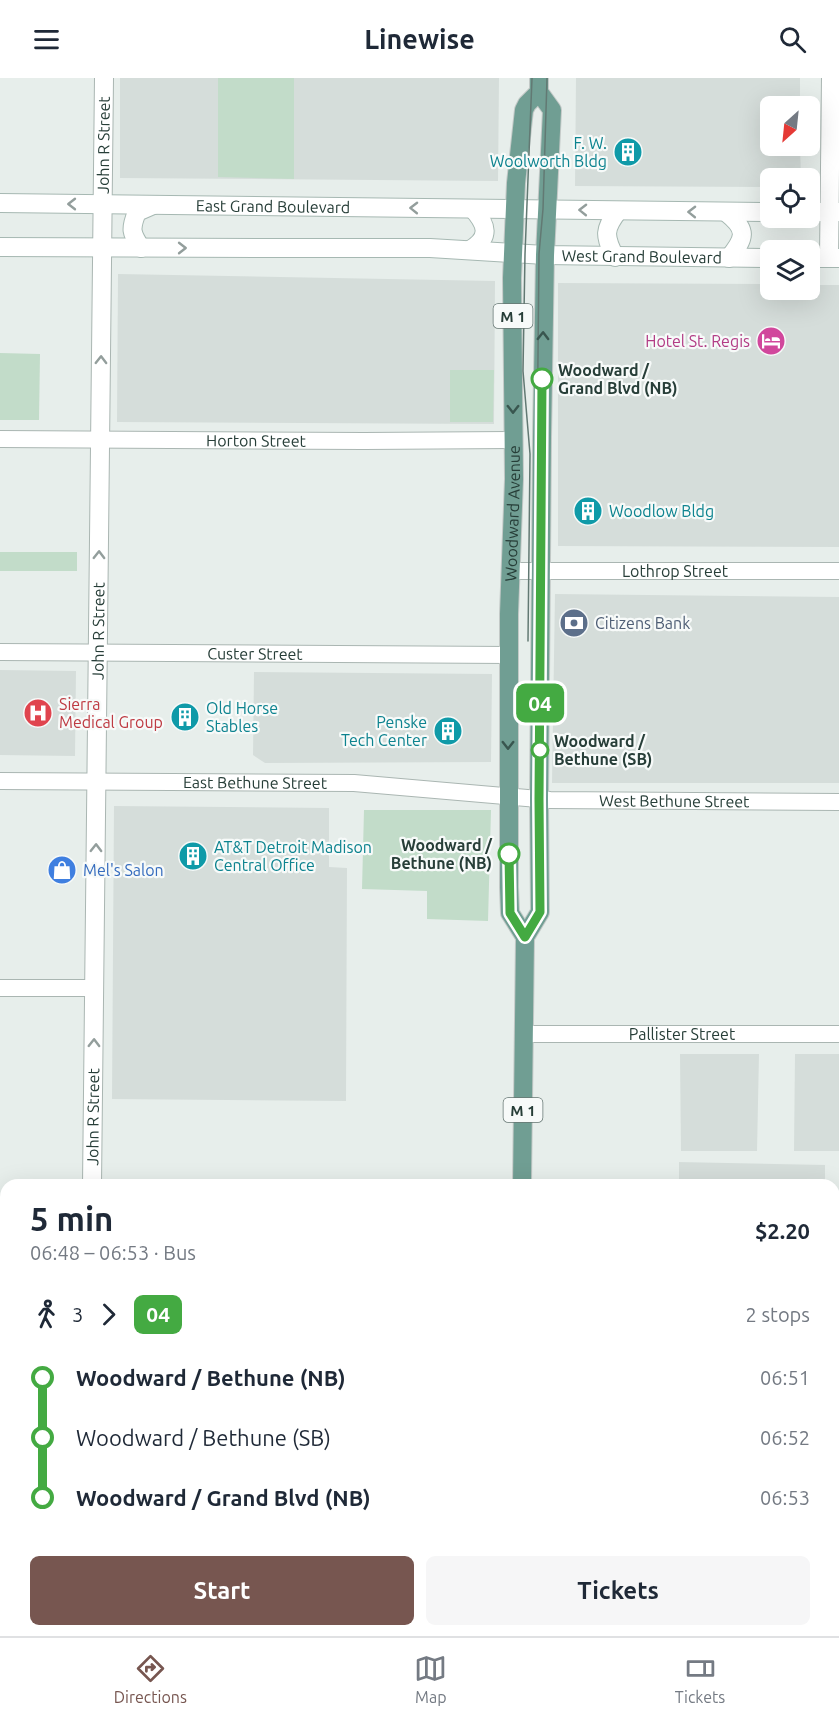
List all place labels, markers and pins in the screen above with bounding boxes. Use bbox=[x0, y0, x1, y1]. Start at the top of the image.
place label: F. W. Woolworth Bldg bbox=[490, 134, 607, 170]
building icon: F. W. Woolworth Bldg bbox=[612, 136, 644, 168]
hotel icon: Hotel St. Regis bbox=[755, 325, 787, 357]
place label: Hotel St. Regis bbox=[645, 332, 750, 350]
place label: Woodward / Grand Blvd (NB) bbox=[558, 361, 677, 398]
marker: Woodward / Grand Blvd (NB) bbox=[531, 368, 553, 390]
building icon: Woodlow Bldg bbox=[572, 495, 604, 527]
place label: Woodlow Bldg bbox=[609, 502, 714, 520]
bank icon: Citizens Bank bbox=[558, 607, 590, 639]
place label: Citizens Bank bbox=[595, 614, 690, 632]
place label: Sierra Medical Group bbox=[59, 695, 163, 731]
hospital icon: Sierra Medical Group bbox=[22, 697, 54, 729]
place label: Old Horse Stables bbox=[206, 699, 278, 735]
building icon: Old Horse Stables bbox=[169, 701, 201, 733]
place label: Penske Tech Center bbox=[341, 713, 427, 749]
building icon: Penske Tech Center bbox=[432, 715, 464, 747]
place label: Woodward / Bethune (SB) bbox=[554, 732, 652, 769]
marker: Woodward / Bethune (SB) bbox=[531, 741, 549, 759]
place label: Woodward / Bethune (NB) bbox=[391, 836, 493, 873]
place label: AT&T Detroit Madison Central Office bbox=[214, 838, 372, 874]
building icon: AT&T Detroit Madison Central Office bbox=[177, 840, 209, 872]
marker: Woodward / Bethune (NB) bbox=[498, 843, 520, 865]
shop icon: Mel's Salon bbox=[46, 854, 78, 886]
place label: Mel's Salon bbox=[83, 861, 164, 879]

